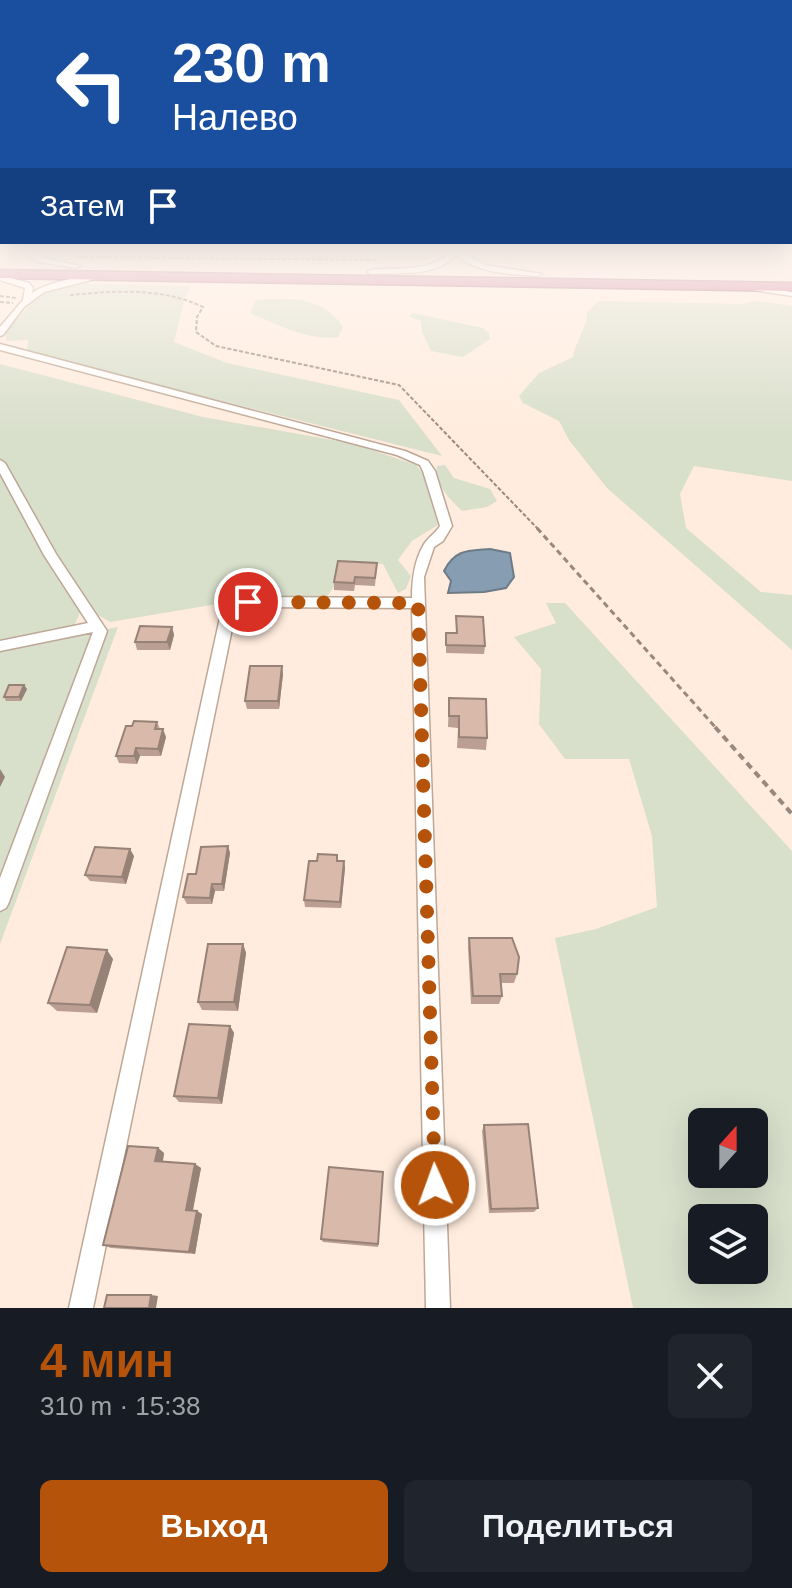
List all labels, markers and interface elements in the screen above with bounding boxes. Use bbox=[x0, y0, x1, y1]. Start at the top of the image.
text: 230 m bbox=[172, 31, 331, 94]
icon: left bbox=[40, 32, 144, 136]
text: Налево bbox=[172, 97, 298, 138]
icon: arrive bbox=[141, 184, 185, 228]
text: Затем bbox=[40, 189, 125, 222]
pin bbox=[214, 568, 282, 636]
icon: arrive bbox=[226, 580, 270, 624]
north arrow bbox=[688, 1108, 768, 1188]
map controls bbox=[688, 1108, 768, 1284]
position arrow bbox=[393, 1143, 477, 1227]
button: layers bbox=[688, 1204, 768, 1284]
text: 4 мин bbox=[40, 1334, 174, 1387]
button: close bbox=[668, 1334, 752, 1418]
text: 310 m · 15:38 bbox=[40, 1391, 200, 1421]
button: Выход bbox=[40, 1480, 388, 1572]
button: Поделиться bbox=[404, 1480, 752, 1572]

